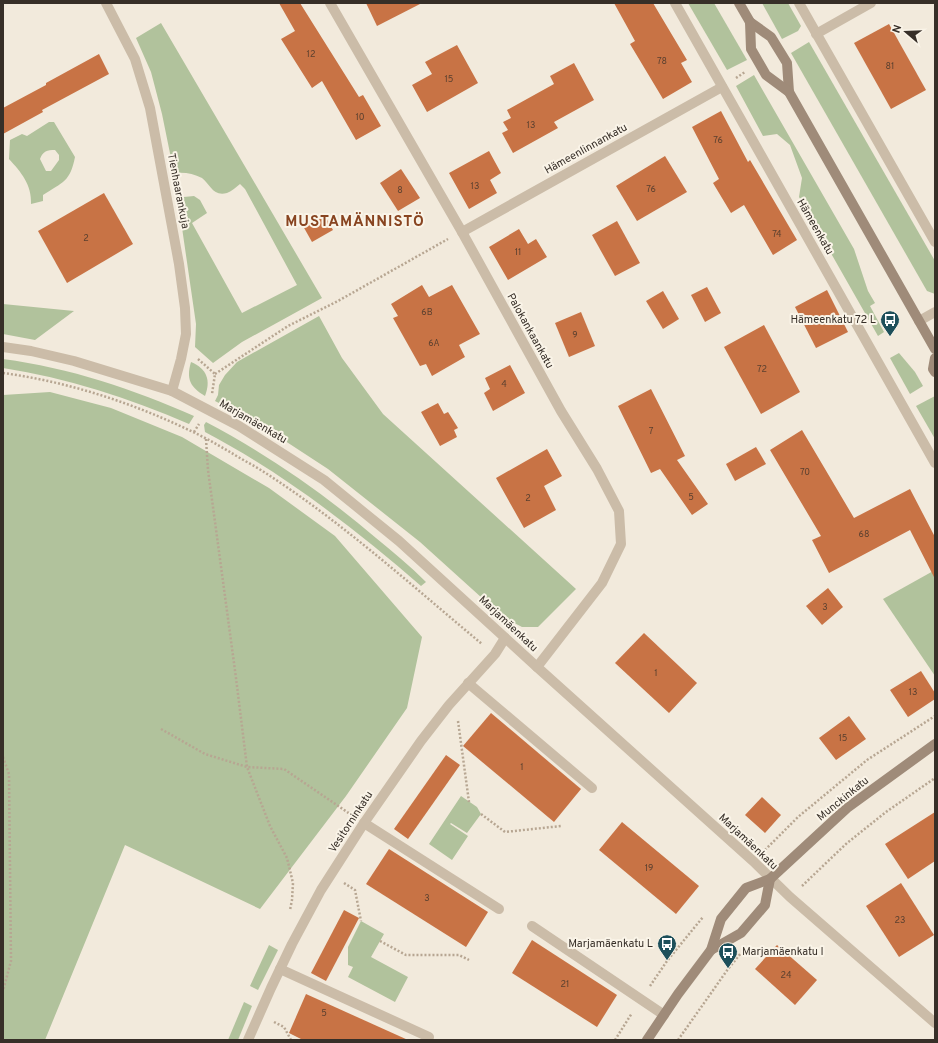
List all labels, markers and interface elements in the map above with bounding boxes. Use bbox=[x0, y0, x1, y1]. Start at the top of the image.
north arrow bbox=[886, 12, 926, 52]
text: N bbox=[890, 23, 905, 35]
house number: 12 bbox=[307, 49, 315, 60]
house number: 78 bbox=[657, 56, 667, 67]
house number: 81 bbox=[886, 61, 894, 72]
house number: 15 bbox=[445, 74, 453, 85]
house number: 10 bbox=[355, 112, 365, 123]
house number: 13 bbox=[527, 120, 535, 131]
street label: Hämeenlinnankatu bbox=[542, 120, 630, 178]
house number: 76 bbox=[713, 135, 723, 146]
street label: Tienhaarankuja bbox=[164, 152, 192, 230]
house number: 13 bbox=[471, 181, 479, 192]
house number: 76 bbox=[646, 184, 656, 195]
house number: 8 bbox=[397, 185, 403, 196]
street label: Hämeenkatu bbox=[793, 197, 837, 257]
district label: MUSTAMÄNNISTÖ bbox=[285, 211, 425, 232]
house number: 74 bbox=[772, 229, 782, 240]
house number: 2 bbox=[83, 233, 89, 244]
house number: 11 bbox=[515, 247, 521, 258]
street label: Palokankaankatu bbox=[504, 291, 556, 371]
house number: 6B bbox=[421, 307, 433, 318]
bus stop icon: Hämeenkatu 72 L bbox=[879, 309, 901, 337]
place label: Hämeenkatu 72 L bbox=[791, 313, 876, 327]
house number: 9 bbox=[572, 330, 578, 341]
house number: 6A bbox=[428, 338, 440, 349]
house number: 72 bbox=[757, 364, 767, 375]
house number: 4 bbox=[501, 379, 507, 390]
street label: Marjamäenkatu bbox=[217, 397, 289, 447]
house number: 7 bbox=[649, 426, 654, 437]
house number: 70 bbox=[800, 467, 810, 478]
house number: 5 bbox=[688, 492, 694, 503]
house number: 2 bbox=[525, 493, 531, 504]
house number: 68 bbox=[859, 529, 869, 540]
street label: Marjamäenkatu bbox=[475, 593, 541, 655]
house number: 3 bbox=[822, 602, 828, 613]
house number: 1 bbox=[654, 668, 658, 679]
house number: 13 bbox=[909, 687, 917, 698]
house number: 15 bbox=[839, 733, 847, 744]
house number: 1 bbox=[520, 762, 524, 773]
street label: Munckinkatu bbox=[814, 774, 872, 824]
street label: Vesitorninkatu bbox=[326, 789, 376, 855]
street label: Marjamäenkatu bbox=[715, 811, 781, 873]
house number: 19 bbox=[645, 863, 653, 874]
house number: 3 bbox=[424, 893, 430, 904]
house number: 23 bbox=[895, 915, 905, 926]
bus stop icon: Marjamäenkatu L bbox=[656, 933, 678, 961]
place label: Marjamäenkatu L bbox=[568, 937, 653, 951]
bus stop icon: Marjamäenkatu I bbox=[717, 941, 739, 969]
place label: Marjamäenkatu I bbox=[742, 945, 824, 959]
house number: 24 bbox=[780, 970, 792, 981]
house number: 21 bbox=[561, 979, 569, 990]
house number: 5 bbox=[321, 1008, 327, 1019]

